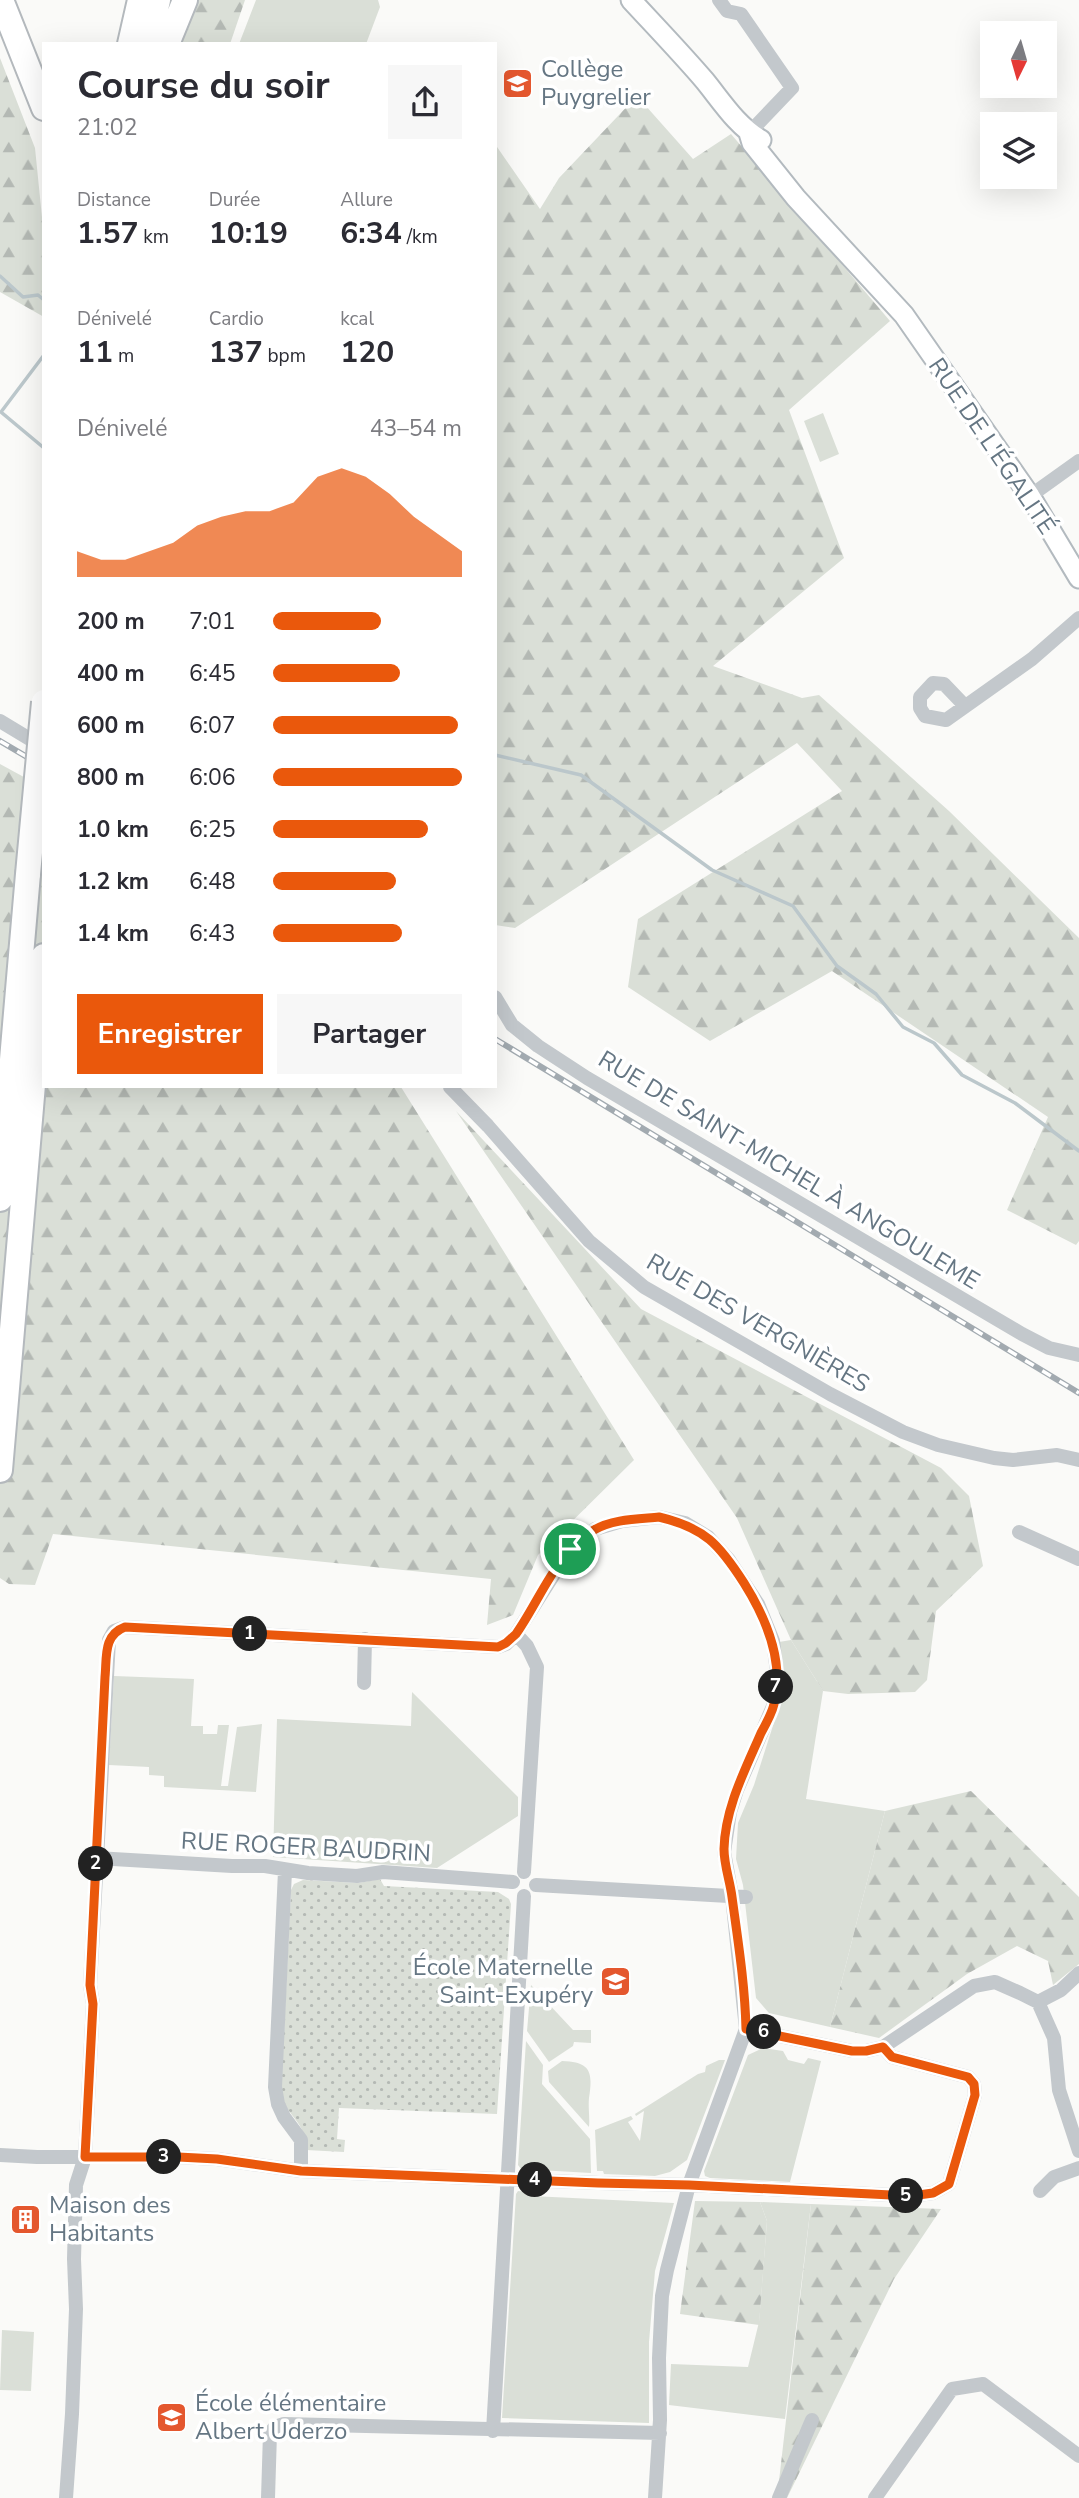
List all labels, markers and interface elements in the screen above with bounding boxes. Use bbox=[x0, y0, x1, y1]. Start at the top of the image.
north arrow bbox=[980, 21, 1057, 98]
map controls bbox=[980, 21, 1057, 189]
place label: Collège Puygrelier bbox=[541, 53, 651, 113]
text: Course du soir bbox=[77, 60, 330, 111]
button: share bbox=[388, 65, 462, 139]
school or university icon: Collège Puygrelier bbox=[501, 66, 535, 100]
text: 21:02 bbox=[77, 112, 137, 143]
button: layers bbox=[980, 112, 1057, 189]
text: Distance bbox=[77, 187, 151, 213]
text: Durée bbox=[209, 187, 260, 213]
text: Allure bbox=[340, 187, 393, 213]
text: 1.57 bbox=[77, 213, 138, 254]
text: 10:19 bbox=[209, 213, 288, 254]
text: 6:34 bbox=[340, 213, 402, 254]
text: km bbox=[138, 224, 169, 250]
text: /km bbox=[402, 224, 438, 250]
text: Dénivelé bbox=[77, 306, 152, 332]
text: Cardio bbox=[209, 306, 264, 332]
text: kcal bbox=[340, 306, 374, 332]
text: 11 bbox=[77, 332, 113, 373]
text: 137 bbox=[209, 332, 263, 373]
text: 120 bbox=[340, 332, 394, 373]
text: m bbox=[113, 343, 134, 369]
text: bpm bbox=[263, 343, 306, 369]
street label: RUE DE L'ÉGALITÉ bbox=[921, 351, 1063, 541]
text: Dénivelé bbox=[77, 413, 168, 444]
text: 43–54 m bbox=[370, 413, 462, 444]
text: 200 m bbox=[77, 606, 145, 637]
text: 7:01 bbox=[189, 606, 236, 637]
text: 400 m bbox=[77, 658, 145, 689]
text: 6:45 bbox=[189, 658, 236, 689]
text: 600 m bbox=[77, 710, 145, 741]
text: 6:07 bbox=[189, 710, 236, 741]
text: 800 m bbox=[77, 762, 145, 793]
text: 6:06 bbox=[189, 762, 236, 793]
text: 1.0 km bbox=[77, 814, 149, 845]
text: 6:25 bbox=[189, 814, 236, 845]
text: 1.2 km bbox=[77, 866, 149, 897]
text: 6:48 bbox=[189, 866, 236, 897]
text: 1.4 km bbox=[77, 918, 149, 949]
text: 6:43 bbox=[189, 918, 236, 949]
button: Enregistrer bbox=[77, 994, 263, 1074]
button: Partager bbox=[277, 994, 462, 1074]
street label: RUE DE SAINT-MICHEL À ANGOULEME bbox=[592, 1043, 986, 1297]
street label: RUE DES VERGNIÈRES bbox=[641, 1246, 875, 1400]
pin bbox=[540, 1519, 600, 1579]
icon: arrive bbox=[551, 1530, 589, 1568]
pin: 1 bbox=[232, 1616, 268, 1652]
text: 1 bbox=[244, 1620, 255, 1646]
pin: 7 bbox=[758, 1670, 794, 1704]
text: 7 bbox=[770, 1673, 781, 1699]
street label: RUE ROGER BAUDRIN bbox=[180, 1824, 432, 1870]
pin: 2 bbox=[78, 1846, 114, 1882]
text: 2 bbox=[90, 1850, 101, 1876]
place label: École Maternelle Saint-Exupéry bbox=[413, 1951, 594, 2011]
school or university icon: École Maternelle Saint-Exupéry bbox=[599, 1964, 633, 1998]
pin: 6 bbox=[746, 2014, 782, 2050]
text: 6 bbox=[758, 2018, 769, 2044]
pin: 3 bbox=[146, 2140, 182, 2174]
text: 3 bbox=[158, 2143, 169, 2169]
pin: 4 bbox=[518, 2162, 552, 2198]
text: 4 bbox=[529, 2166, 540, 2192]
pin: 5 bbox=[888, 2178, 923, 2214]
text: 5 bbox=[900, 2182, 911, 2208]
place label: Maison des Habitants bbox=[49, 2189, 171, 2249]
building icon: Maison des Habitants bbox=[9, 2202, 43, 2236]
place label: École élémentaire Albert Uderzo bbox=[195, 2387, 386, 2447]
school or university icon: École élémentaire Albert Uderzo bbox=[155, 2400, 189, 2434]

